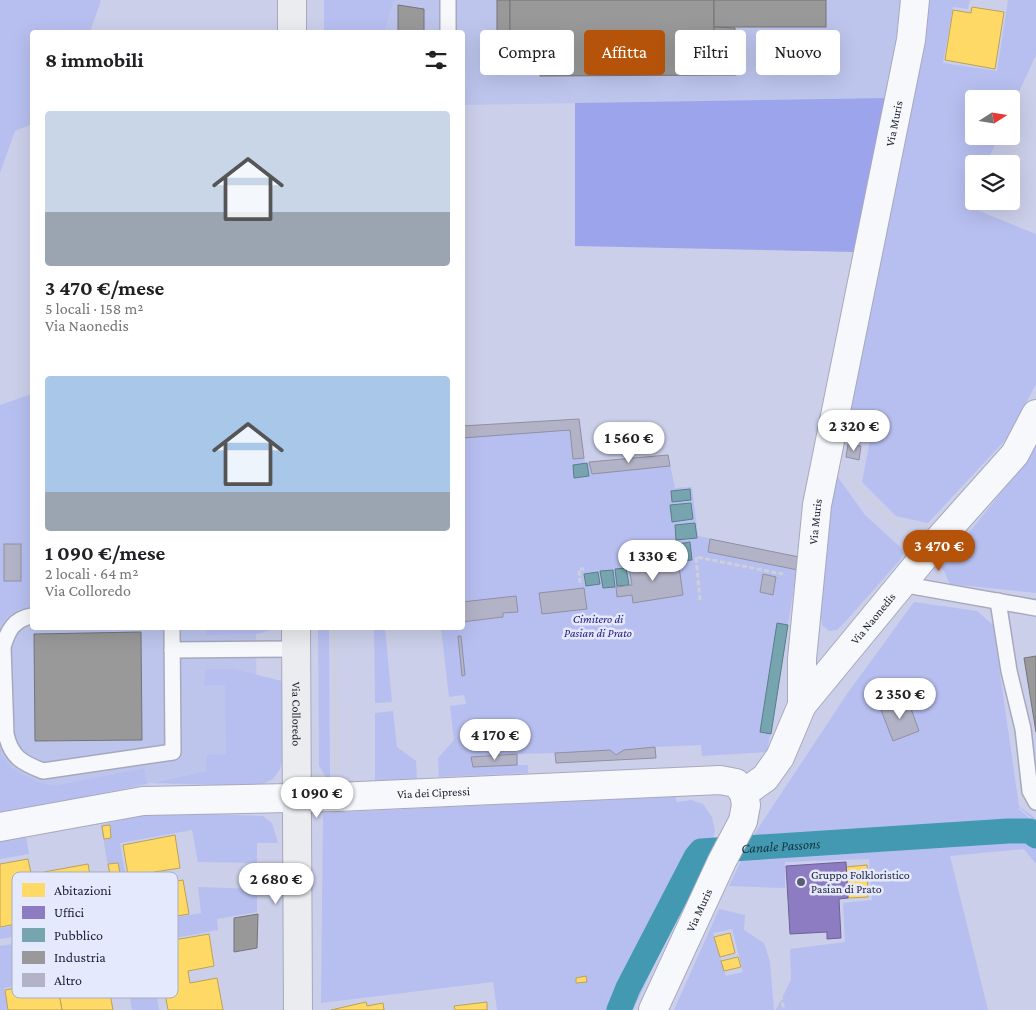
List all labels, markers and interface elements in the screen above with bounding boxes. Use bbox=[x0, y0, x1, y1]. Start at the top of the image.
chip: Compra bbox=[480, 30, 574, 75]
chip: Affitta bbox=[584, 30, 665, 75]
chip: Filtri bbox=[675, 30, 746, 75]
chip: Nuovo bbox=[756, 30, 840, 75]
icon: filters bbox=[422, 46, 450, 74]
text: 8 immobili bbox=[45, 48, 144, 72]
north arrow bbox=[965, 90, 1020, 145]
map controls bbox=[965, 90, 1020, 210]
street label: Via Muris bbox=[883, 99, 906, 147]
icon: home bbox=[203, 144, 293, 234]
button: layers bbox=[965, 155, 1020, 210]
text: 3 470 €/mese bbox=[45, 276, 164, 300]
text: 5 locali · 158 m² bbox=[45, 300, 144, 317]
text: Via Naonedis bbox=[45, 317, 129, 334]
icon: home bbox=[203, 409, 293, 499]
pin: 2 320 € bbox=[808, 410, 900, 452]
text: 2 320 € bbox=[829, 417, 879, 434]
pin: 1 560 € bbox=[583, 422, 675, 464]
text: 1 560 € bbox=[605, 429, 653, 446]
street label: Via Muris bbox=[806, 497, 825, 545]
pin: 3 470 € bbox=[893, 530, 985, 572]
text: 3 470 € bbox=[914, 537, 964, 554]
pin: 1 330 € bbox=[607, 540, 699, 582]
text: 1 090 €/mese bbox=[45, 541, 165, 565]
text: 1 330 € bbox=[629, 547, 677, 564]
text: 2 locali · 64 m² bbox=[45, 565, 138, 582]
text: Via Colloredo bbox=[45, 582, 131, 599]
street label: Via Naonedis bbox=[848, 590, 899, 647]
park label: Cimitero di Pasian di Prato bbox=[564, 612, 632, 640]
pin: 2 350 € bbox=[854, 678, 946, 720]
street label: Via Colloredo bbox=[289, 682, 304, 746]
text: 2 350 € bbox=[875, 685, 925, 702]
pin: 4 170 € bbox=[449, 718, 541, 761]
text: 4 170 € bbox=[471, 726, 519, 743]
pin: 1 090 € bbox=[271, 776, 363, 819]
text: 1 090 € bbox=[292, 784, 342, 801]
street label: Via dei Cipressi bbox=[397, 784, 470, 801]
water label: Canale Passons bbox=[741, 835, 821, 856]
pin: 2 680 € bbox=[230, 862, 322, 905]
place label: Gruppo Folkloristico Pasian di Prato bbox=[811, 868, 910, 896]
text: 2 680 € bbox=[250, 870, 302, 887]
legend bbox=[12, 872, 178, 998]
marker: Gruppo Folkloristico Pasian di Prato bbox=[795, 876, 807, 888]
text: Abitazioni bbox=[54, 882, 112, 898]
street label: Via Muris bbox=[683, 886, 715, 934]
text: Uffici bbox=[54, 904, 85, 920]
text: Pubblico bbox=[54, 927, 103, 943]
text: Industria bbox=[54, 949, 106, 965]
text: Altro bbox=[54, 972, 82, 988]

